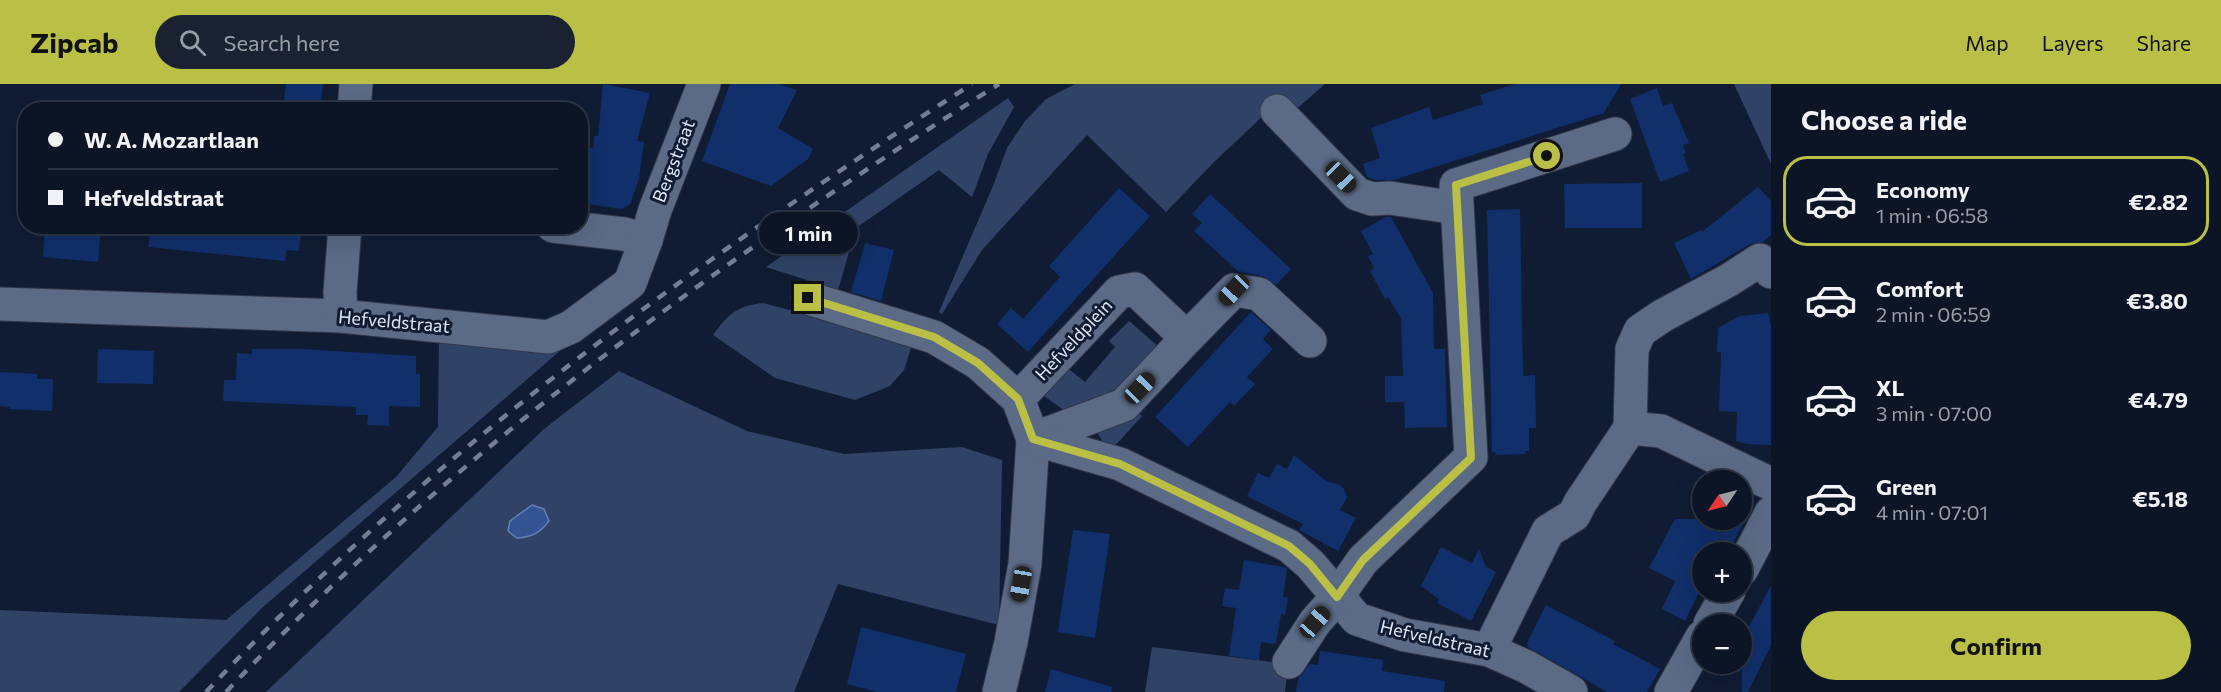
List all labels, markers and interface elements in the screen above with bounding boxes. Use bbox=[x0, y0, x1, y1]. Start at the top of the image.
search box bbox=[155, 15, 575, 69]
text: Zipcab bbox=[30, 25, 119, 59]
icon: search bbox=[176, 26, 209, 59]
text: Search here bbox=[224, 29, 340, 56]
text: Map bbox=[1965, 30, 2009, 55]
text: Layers bbox=[2042, 30, 2104, 55]
text: Share bbox=[2137, 30, 2191, 55]
text: Choose a ride bbox=[1801, 103, 1967, 136]
street label: Bergstraat bbox=[647, 116, 699, 205]
text: W. A. Mozartlaan bbox=[84, 126, 259, 153]
route start bbox=[1533, 142, 1560, 169]
car bbox=[1322, 158, 1360, 196]
icon: car bbox=[1804, 174, 1858, 228]
text: Economy bbox=[1876, 176, 1970, 203]
text: Hefveldstraat bbox=[84, 184, 224, 211]
text: €2.82 bbox=[2128, 188, 2188, 215]
text: 1 min · 06:58 bbox=[1876, 203, 1988, 227]
callout: 1 min bbox=[758, 211, 858, 253]
text: 1 min bbox=[785, 221, 832, 245]
car bbox=[1215, 271, 1253, 309]
icon: car bbox=[1804, 273, 1858, 327]
text: Comfort bbox=[1876, 275, 1964, 302]
route end bbox=[794, 284, 821, 311]
text: €3.80 bbox=[2126, 287, 2188, 314]
street label: Hefveldplein bbox=[1030, 294, 1116, 384]
text: 2 min · 06:59 bbox=[1876, 302, 1991, 326]
street label: Hefveldstraat bbox=[337, 305, 451, 337]
car bbox=[1121, 369, 1159, 407]
icon: car bbox=[1804, 372, 1858, 426]
text: XL bbox=[1876, 374, 1904, 401]
text: €4.79 bbox=[2128, 386, 2188, 413]
text: 3 min · 07:00 bbox=[1876, 401, 1992, 425]
north arrow bbox=[1692, 470, 1752, 530]
map controls bbox=[1692, 470, 1752, 674]
icon: car bbox=[1804, 471, 1858, 525]
text: Green bbox=[1876, 473, 1937, 500]
text: €5.18 bbox=[2132, 485, 2188, 512]
text: 4 min · 07:01 bbox=[1876, 500, 1988, 524]
button: + bbox=[1692, 542, 1752, 602]
car bbox=[1009, 565, 1033, 603]
car bbox=[1296, 603, 1334, 641]
button: Confirm bbox=[1801, 611, 2191, 680]
button: − bbox=[1692, 614, 1752, 674]
street label: Hefveldstraat bbox=[1378, 615, 1492, 661]

